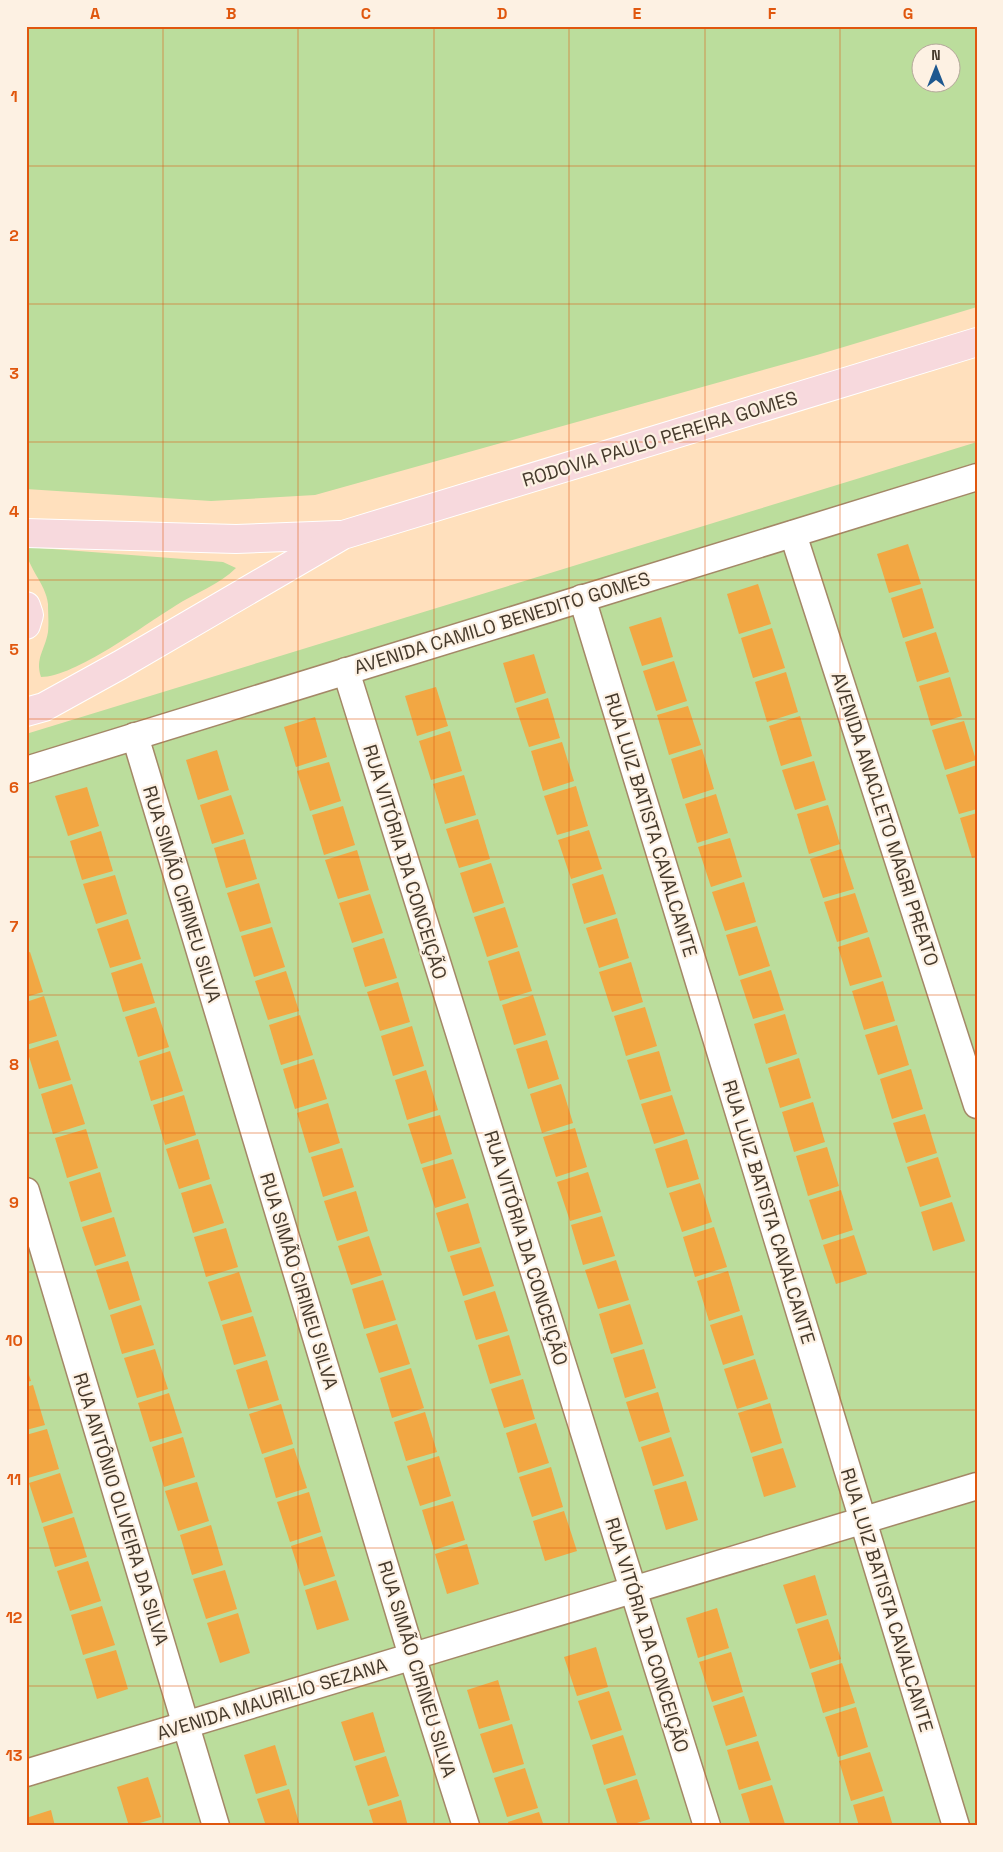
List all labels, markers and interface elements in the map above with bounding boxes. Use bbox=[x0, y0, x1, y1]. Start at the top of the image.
text: A bbox=[90, 3, 100, 24]
text: B bbox=[226, 3, 236, 24]
text: C bbox=[361, 3, 371, 24]
text: D bbox=[497, 3, 507, 24]
text: E bbox=[633, 3, 642, 24]
text: F bbox=[768, 3, 777, 24]
text: G bbox=[903, 3, 913, 24]
north arrow bbox=[910, 42, 960, 92]
text: N bbox=[931, 46, 941, 64]
text: 1 bbox=[10, 86, 18, 107]
text: 2 bbox=[9, 225, 19, 246]
text: 3 bbox=[9, 363, 19, 384]
street label: RODOVIA PAULO PEREIRA GOMES bbox=[519, 385, 801, 493]
text: 4 bbox=[9, 501, 19, 522]
street label: AVENIDA CAMILO BENEDITO GOMES bbox=[351, 566, 653, 680]
text: 5 bbox=[9, 639, 19, 660]
street label: AVENIDA ANACLETO MAGRI PREATO bbox=[826, 669, 944, 969]
street label: RUA LUIZ BATISTA CAVALCANTE bbox=[599, 690, 703, 960]
street label: RUA VITÓRIA DA CONCEIÇÃO bbox=[357, 742, 453, 982]
text: 6 bbox=[9, 777, 19, 798]
street label: RUA SIMÃO CIRINEU SILVA bbox=[137, 783, 227, 1005]
text: 7 bbox=[10, 916, 19, 937]
text: 8 bbox=[9, 1054, 19, 1075]
street label: RUA LUIZ BATISTA CAVALCANTE bbox=[717, 1077, 821, 1347]
street label: RUA VITÓRIA DA CONCEIÇÃO bbox=[478, 1128, 574, 1368]
street label: RUA SIMÃO CIRINEU SILVA bbox=[254, 1170, 344, 1392]
text: 9 bbox=[9, 1192, 19, 1213]
text: 10 bbox=[5, 1330, 23, 1351]
street label: RUA ANTÔNIO OLIVEIRA DA SILVA bbox=[68, 1370, 174, 1648]
street label: RUA LUIZ BATISTA CAVALCANTE bbox=[835, 1465, 939, 1735]
text: 11 bbox=[7, 1469, 21, 1490]
street label: RUA VITÓRIA DA CONCEIÇÃO bbox=[599, 1515, 695, 1755]
street label: RUA SIMÃO CIRINEU SILVA bbox=[372, 1558, 462, 1780]
text: 12 bbox=[6, 1607, 22, 1628]
street label: AVENIDA MAURILIO SEZANA bbox=[154, 1652, 390, 1746]
text: 13 bbox=[6, 1745, 23, 1766]

